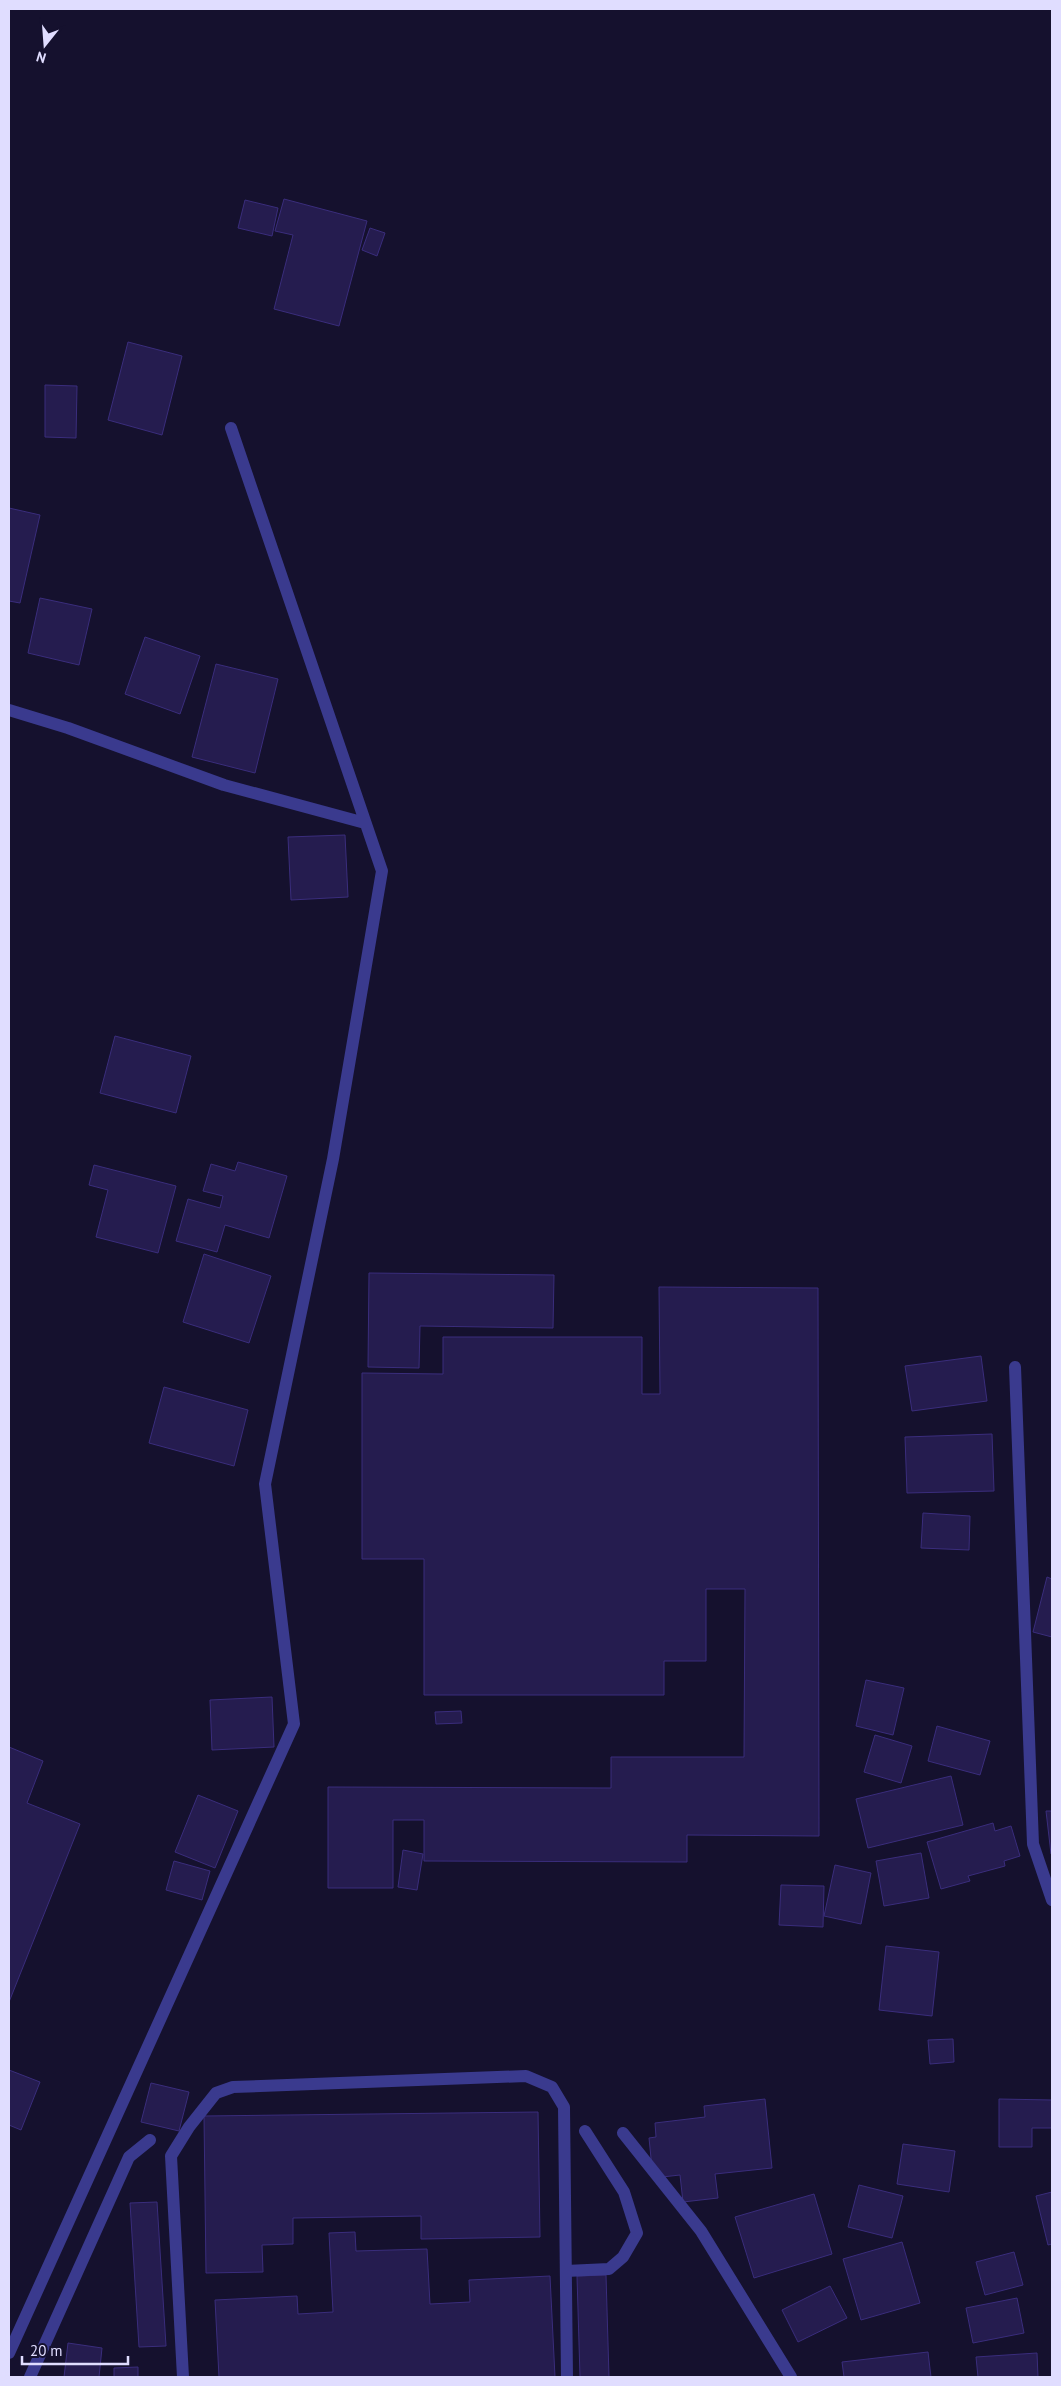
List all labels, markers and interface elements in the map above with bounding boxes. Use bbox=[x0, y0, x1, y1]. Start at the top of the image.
north arrow bbox=[20, 20, 70, 70]
text: N bbox=[34, 47, 48, 67]
scale bar bbox=[22, 2334, 129, 2366]
text: 20 m bbox=[30, 2341, 63, 2360]

